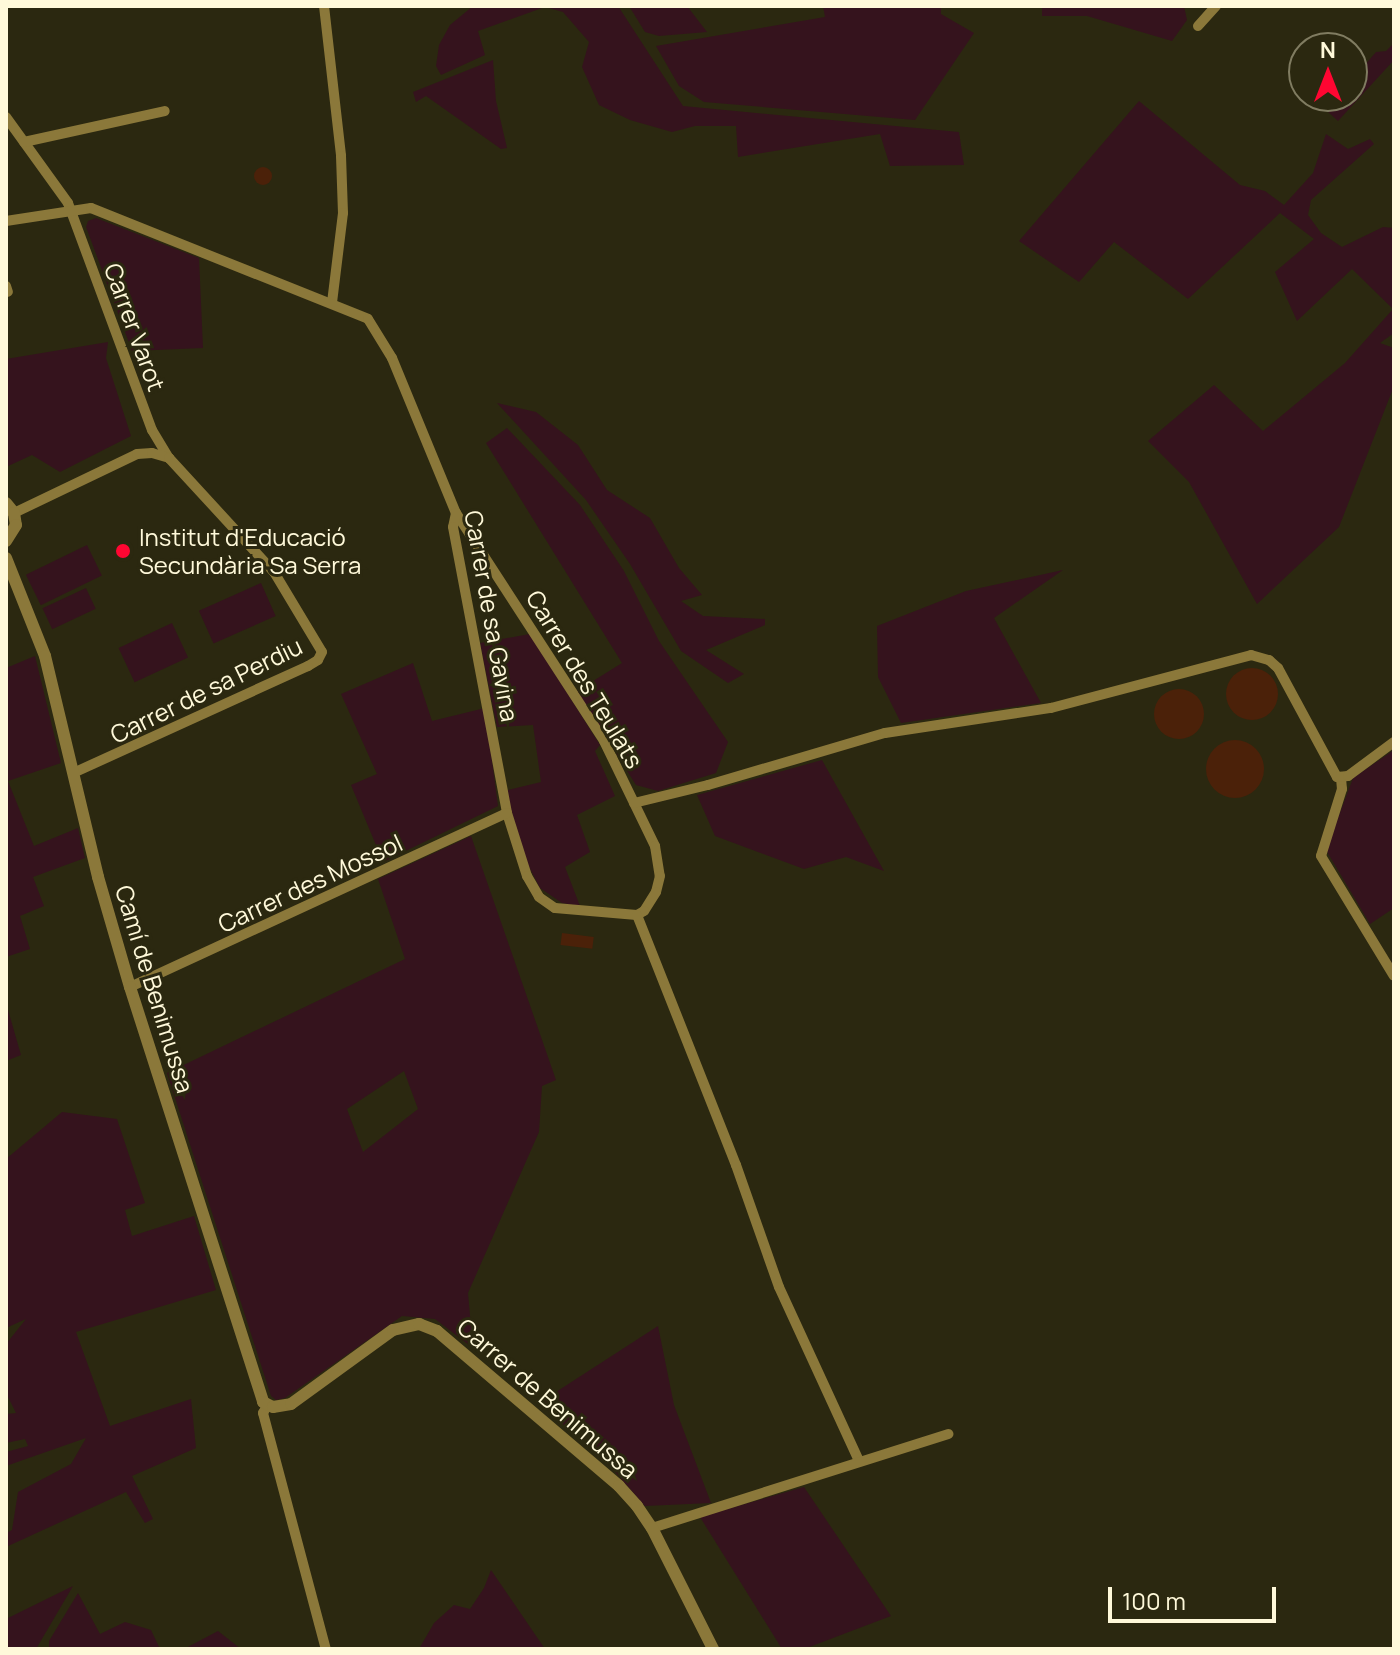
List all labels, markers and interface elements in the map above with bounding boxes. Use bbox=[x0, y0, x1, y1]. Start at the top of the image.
north arrow bbox=[1288, 32, 1368, 112]
text: N bbox=[1320, 35, 1336, 65]
street label: Carrer Varot bbox=[99, 259, 171, 395]
street label: Carrer de sa Gavina bbox=[459, 508, 525, 724]
place label: Institut d'Educació Secundària Sa Serra bbox=[139, 523, 361, 579]
marker: Institut d'Educació Secundària Sa Serra bbox=[114, 542, 132, 560]
street label: Carrer des Teulats bbox=[521, 585, 649, 773]
street label: Carrer de sa Perdiu bbox=[105, 631, 307, 749]
street label: Carrer des Mossol bbox=[213, 828, 407, 938]
street label: Camí de Benimussa bbox=[110, 882, 200, 1096]
street label: Carrer de Benimussa bbox=[452, 1312, 644, 1484]
scale bar bbox=[1112, 1571, 1280, 1621]
text: 100 m bbox=[1122, 1584, 1186, 1617]

